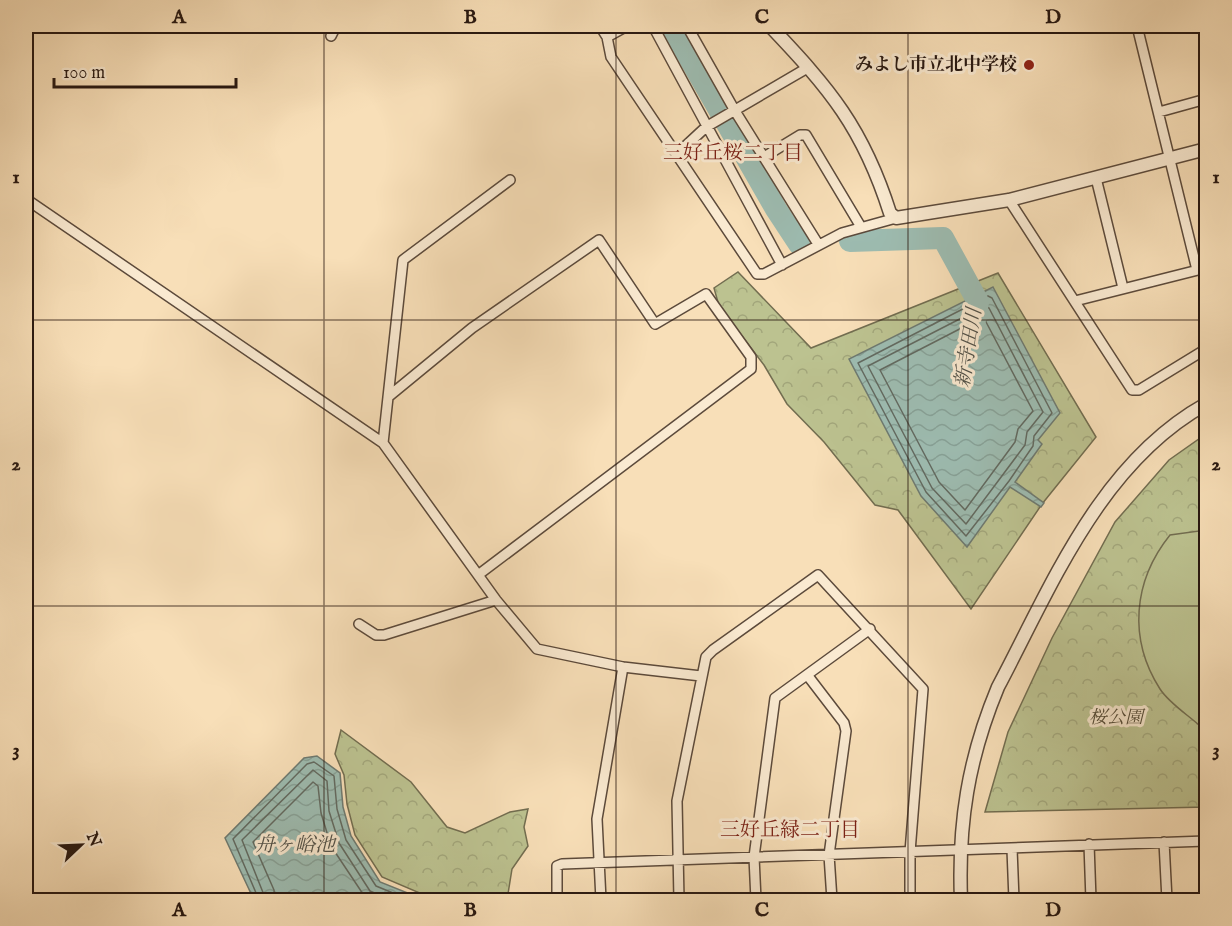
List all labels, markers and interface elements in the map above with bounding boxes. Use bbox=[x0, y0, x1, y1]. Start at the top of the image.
text: A bbox=[171, 5, 187, 30]
text: B bbox=[463, 5, 477, 30]
text: C bbox=[755, 5, 769, 30]
text: D bbox=[1045, 5, 1061, 30]
scale bar bbox=[54, 51, 236, 89]
place label: みよし市立北中学校 bbox=[855, 54, 1017, 77]
marker: みよし市立北中学校 bbox=[1022, 58, 1036, 72]
text: 100 m bbox=[63, 62, 105, 85]
district label: 三好丘桜二丁目 bbox=[663, 141, 803, 166]
text: 1 bbox=[12, 165, 20, 190]
text: 1 bbox=[1212, 165, 1220, 190]
water label: 新寺田川 bbox=[950, 305, 988, 389]
text: 2 bbox=[11, 452, 21, 477]
text: 2 bbox=[1211, 452, 1221, 477]
park label: 桜公園 bbox=[1089, 707, 1146, 730]
text: 3 bbox=[12, 738, 20, 763]
text: 3 bbox=[1212, 738, 1220, 763]
north arrow bbox=[51, 815, 111, 875]
district label: 三好丘緑二丁目 bbox=[720, 818, 860, 843]
text: N bbox=[81, 829, 105, 850]
water label: 舟ヶ峪池 bbox=[255, 833, 337, 858]
text: A bbox=[171, 898, 187, 923]
text: B bbox=[463, 898, 477, 923]
text: C bbox=[755, 898, 769, 923]
text: D bbox=[1045, 898, 1061, 923]

